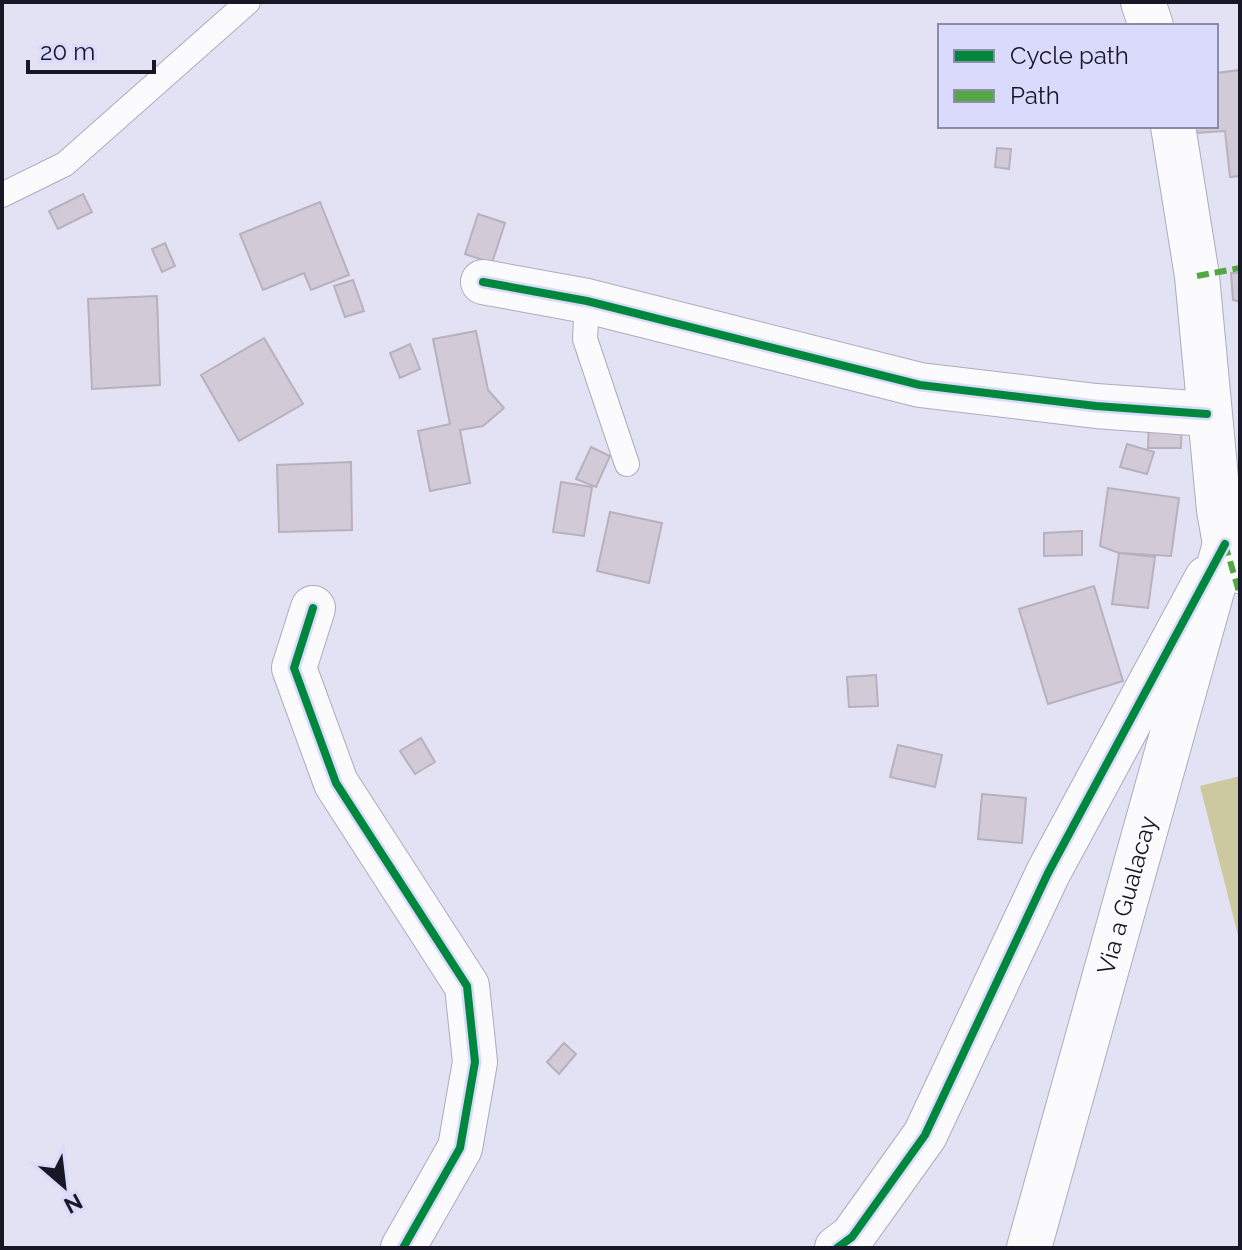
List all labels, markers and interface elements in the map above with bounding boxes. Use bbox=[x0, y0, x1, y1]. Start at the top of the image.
scale bar bbox=[28, 24, 154, 74]
legend bbox=[938, 24, 1218, 128]
text: 20 m bbox=[40, 37, 95, 66]
text: Cycle path bbox=[1010, 41, 1129, 70]
text: Path bbox=[1010, 81, 1060, 110]
street label: Via a Gualacay bbox=[1091, 813, 1163, 978]
north arrow bbox=[24, 1146, 104, 1226]
text: N bbox=[60, 1188, 87, 1219]

